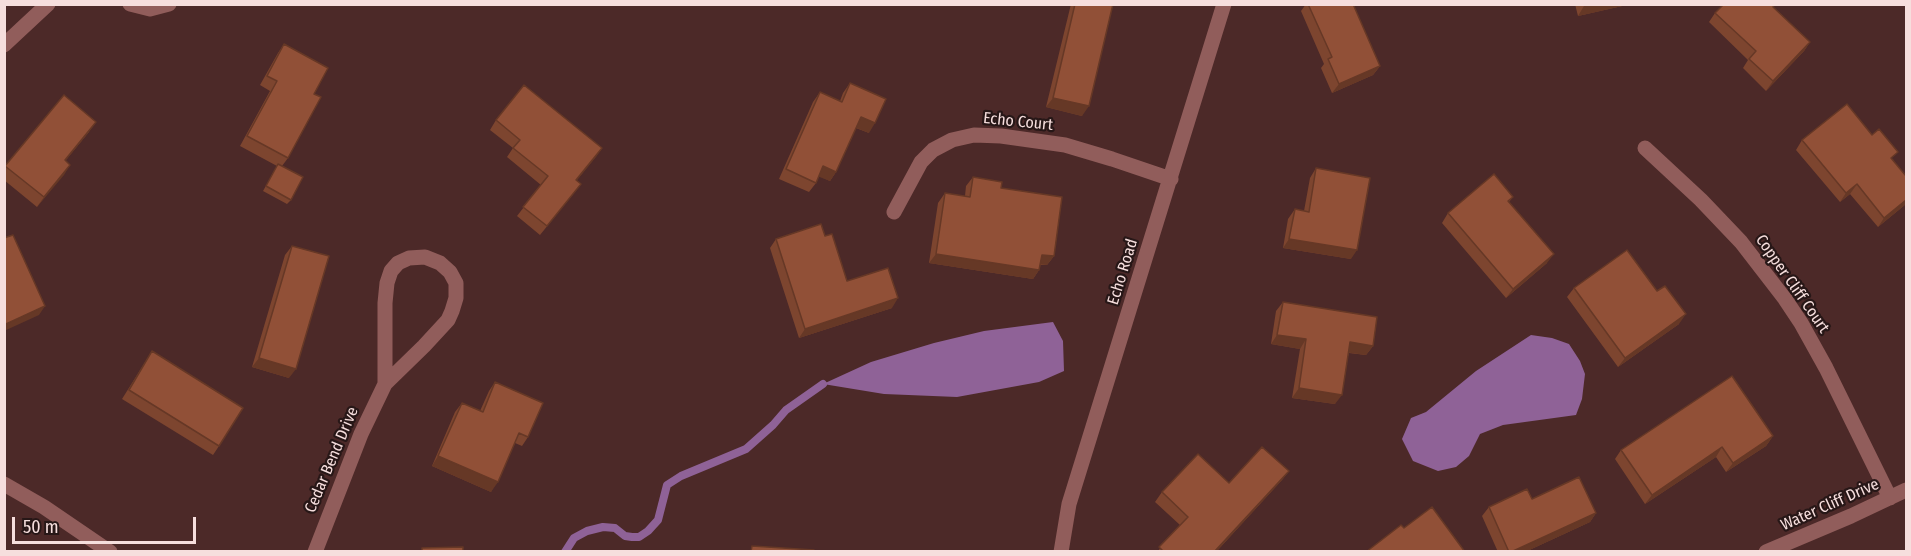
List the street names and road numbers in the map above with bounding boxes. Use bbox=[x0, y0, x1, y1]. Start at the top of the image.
street label: Echo Court bbox=[982, 109, 1054, 135]
street label: Copper Cliff Court bbox=[1751, 231, 1833, 337]
street label: Echo Road bbox=[1104, 237, 1142, 307]
street label: Cedar Bend Drive bbox=[301, 404, 363, 516]
street label: Water Cliff Drive bbox=[1778, 475, 1882, 535]

